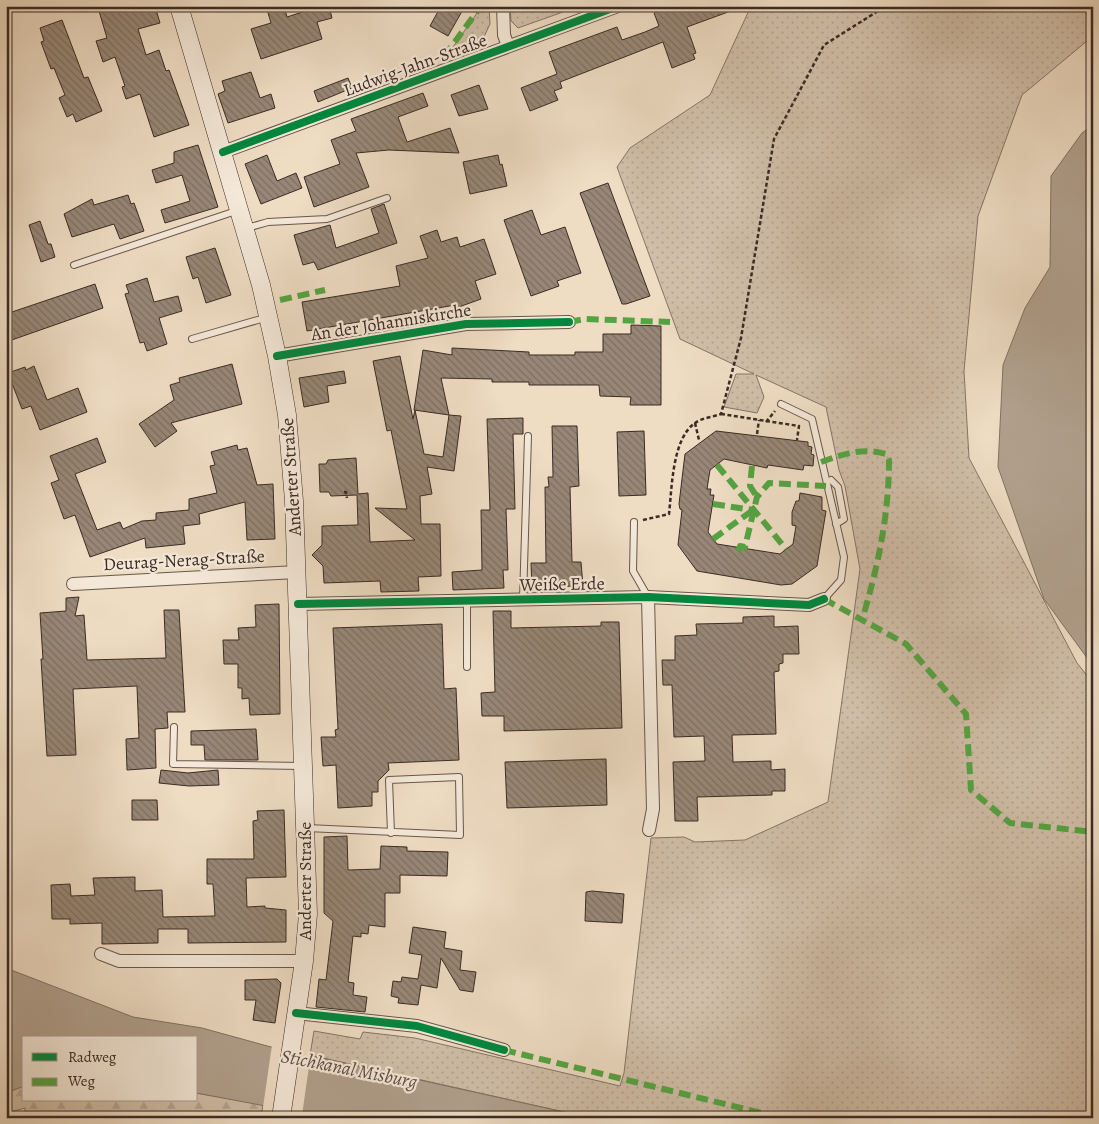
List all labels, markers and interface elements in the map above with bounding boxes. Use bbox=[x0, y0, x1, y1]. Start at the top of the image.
street label: Ludwig-Jahn-Straße bbox=[340, 28, 490, 102]
street label: An der Johanniskirche bbox=[308, 297, 473, 347]
street label: Anderter Straße bbox=[275, 417, 307, 538]
street label: Deurag-Nerag-Straße bbox=[103, 544, 265, 576]
street label: Weiße Erde bbox=[518, 571, 605, 597]
street label: Anderter Straße bbox=[293, 822, 317, 941]
legend bbox=[22, 1036, 198, 1102]
water label: Stichkanal Misburg bbox=[279, 1043, 420, 1095]
text: Radweg bbox=[68, 1047, 117, 1067]
text: Weg bbox=[67, 1071, 95, 1091]

